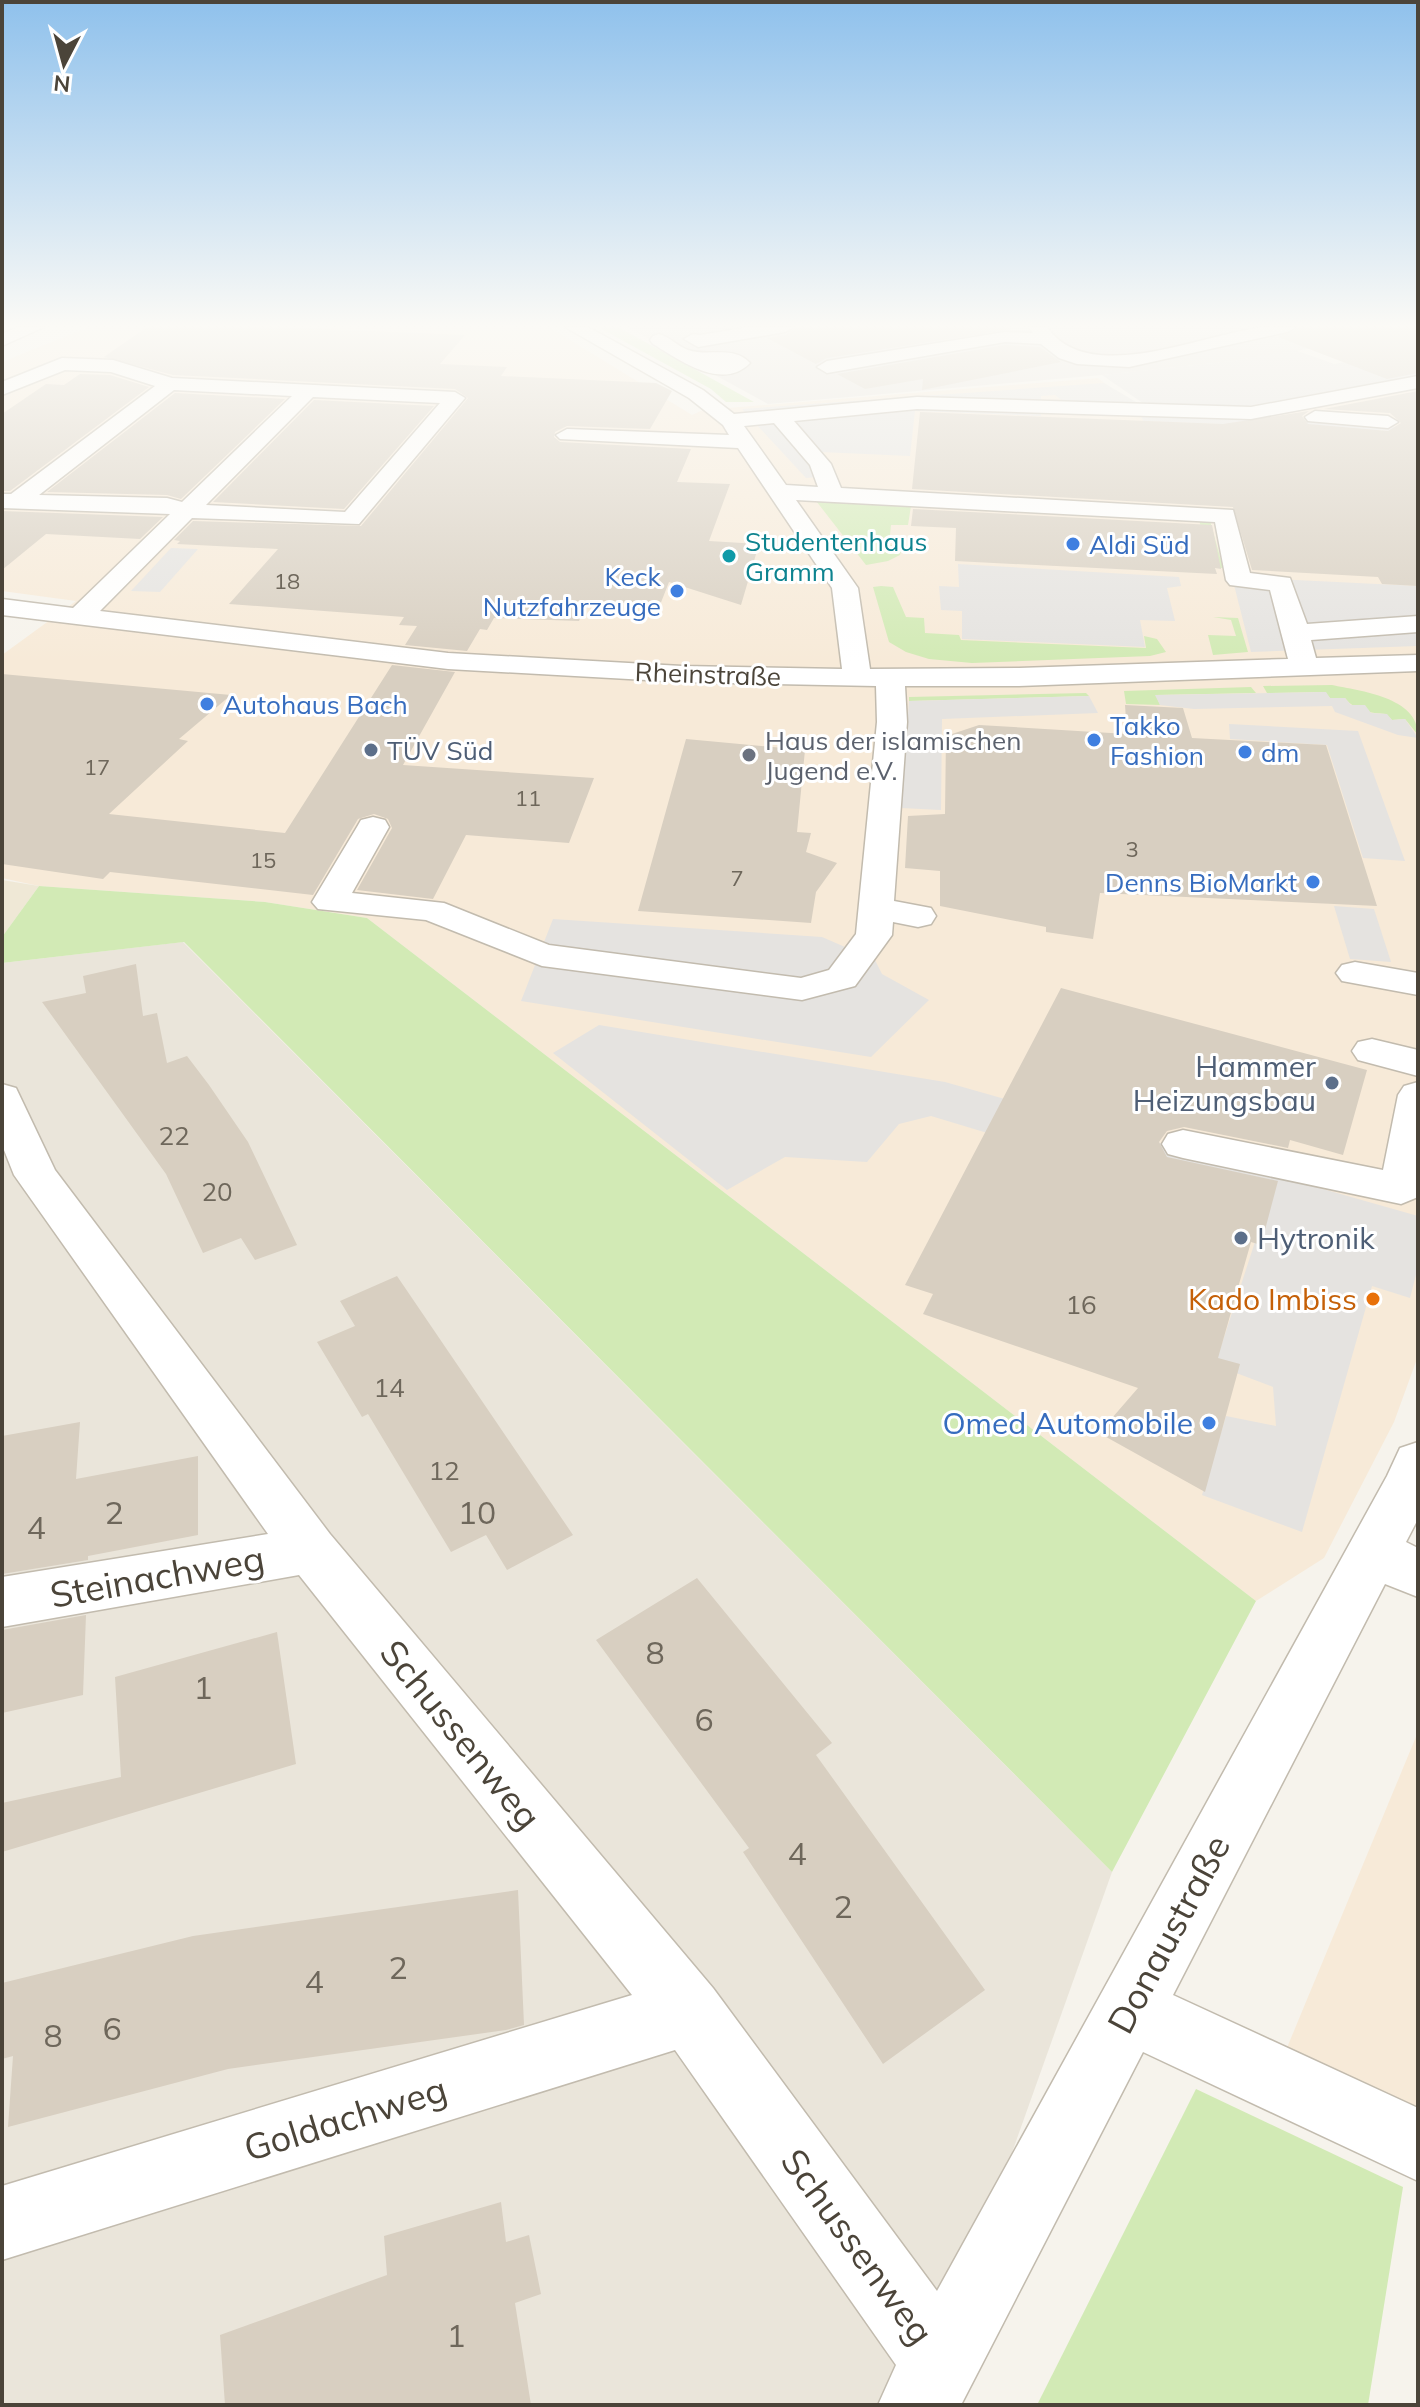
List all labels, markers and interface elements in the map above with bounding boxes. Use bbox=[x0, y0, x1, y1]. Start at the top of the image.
north arrow bbox=[24, 24, 104, 104]
text: N bbox=[52, 69, 72, 99]
place label: Studentenhaus Gramm bbox=[745, 525, 927, 588]
place label: Aldi Süd bbox=[1089, 528, 1190, 561]
marker: Aldi Süd bbox=[1064, 535, 1082, 553]
marker: Studentenhaus Gramm bbox=[720, 547, 738, 565]
place label: Keck Nutzfahrzeuge bbox=[483, 560, 662, 623]
house number: 18 bbox=[274, 567, 300, 595]
marker: Keck Nutzfahrzeuge bbox=[668, 582, 686, 600]
street label: Rheinstraße bbox=[634, 655, 782, 693]
place label: Autohaus Bach bbox=[223, 688, 408, 721]
marker: Autohaus Bach bbox=[198, 695, 216, 713]
place label: Takko Fashion bbox=[1110, 709, 1204, 772]
place label: Haus der islamischen Jugend e.V. bbox=[765, 724, 1021, 787]
marker: Takko Fashion bbox=[1085, 731, 1103, 749]
place label: TÜV Süd bbox=[387, 734, 493, 767]
place label: dm bbox=[1261, 736, 1299, 769]
marker: TÜV Süd bbox=[362, 741, 380, 759]
marker: dm bbox=[1236, 743, 1254, 761]
marker: Haus der islamischen Jugend e.V. bbox=[740, 746, 758, 764]
house number: 17 bbox=[84, 753, 110, 781]
house number: 11 bbox=[515, 784, 541, 812]
house number: 3 bbox=[1125, 835, 1139, 863]
house number: 15 bbox=[250, 846, 276, 874]
house number: 7 bbox=[730, 864, 744, 892]
place label: Denns BioMarkt bbox=[1105, 866, 1297, 899]
marker: Denns BioMarkt bbox=[1304, 873, 1322, 891]
place label: Hammer Heizungsbau bbox=[1133, 1047, 1316, 1119]
marker: Hammer Heizungsbau bbox=[1323, 1074, 1341, 1092]
house number: 22 bbox=[158, 1119, 190, 1152]
house number: 20 bbox=[201, 1175, 233, 1208]
place label: Hytronik bbox=[1257, 1219, 1375, 1257]
marker: Hytronik bbox=[1232, 1229, 1250, 1247]
place label: Kado Imbiss bbox=[1188, 1280, 1357, 1318]
house number: 16 bbox=[1065, 1288, 1097, 1321]
marker: Kado Imbiss bbox=[1364, 1290, 1382, 1308]
house number: 14 bbox=[373, 1371, 405, 1404]
place label: Omed Automobile bbox=[942, 1404, 1193, 1442]
marker: Omed Automobile bbox=[1200, 1414, 1218, 1432]
house number: 12 bbox=[428, 1454, 460, 1487]
house number: 2 bbox=[104, 1492, 124, 1532]
house number: 10 bbox=[458, 1492, 496, 1532]
house number: 4 bbox=[26, 1507, 46, 1547]
street label: Steinachweg bbox=[46, 1535, 268, 1617]
street label: Schussenweg bbox=[371, 1630, 551, 1838]
house number: 8 bbox=[645, 1632, 665, 1672]
house number: 1 bbox=[193, 1667, 213, 1707]
house number: 6 bbox=[694, 1699, 714, 1739]
street label: Donaustraße bbox=[1097, 1827, 1239, 2041]
house number: 4 bbox=[787, 1833, 807, 1873]
house number: 2 bbox=[833, 1886, 853, 1926]
house number: 2 bbox=[388, 1947, 408, 1987]
house number: 4 bbox=[304, 1961, 324, 2001]
house number: 6 bbox=[102, 2008, 122, 2048]
house number: 8 bbox=[43, 2015, 63, 2055]
street label: Goldachweg bbox=[238, 2066, 452, 2170]
street label: Schussenweg bbox=[772, 2139, 944, 2353]
house number: 1 bbox=[446, 2315, 466, 2355]

